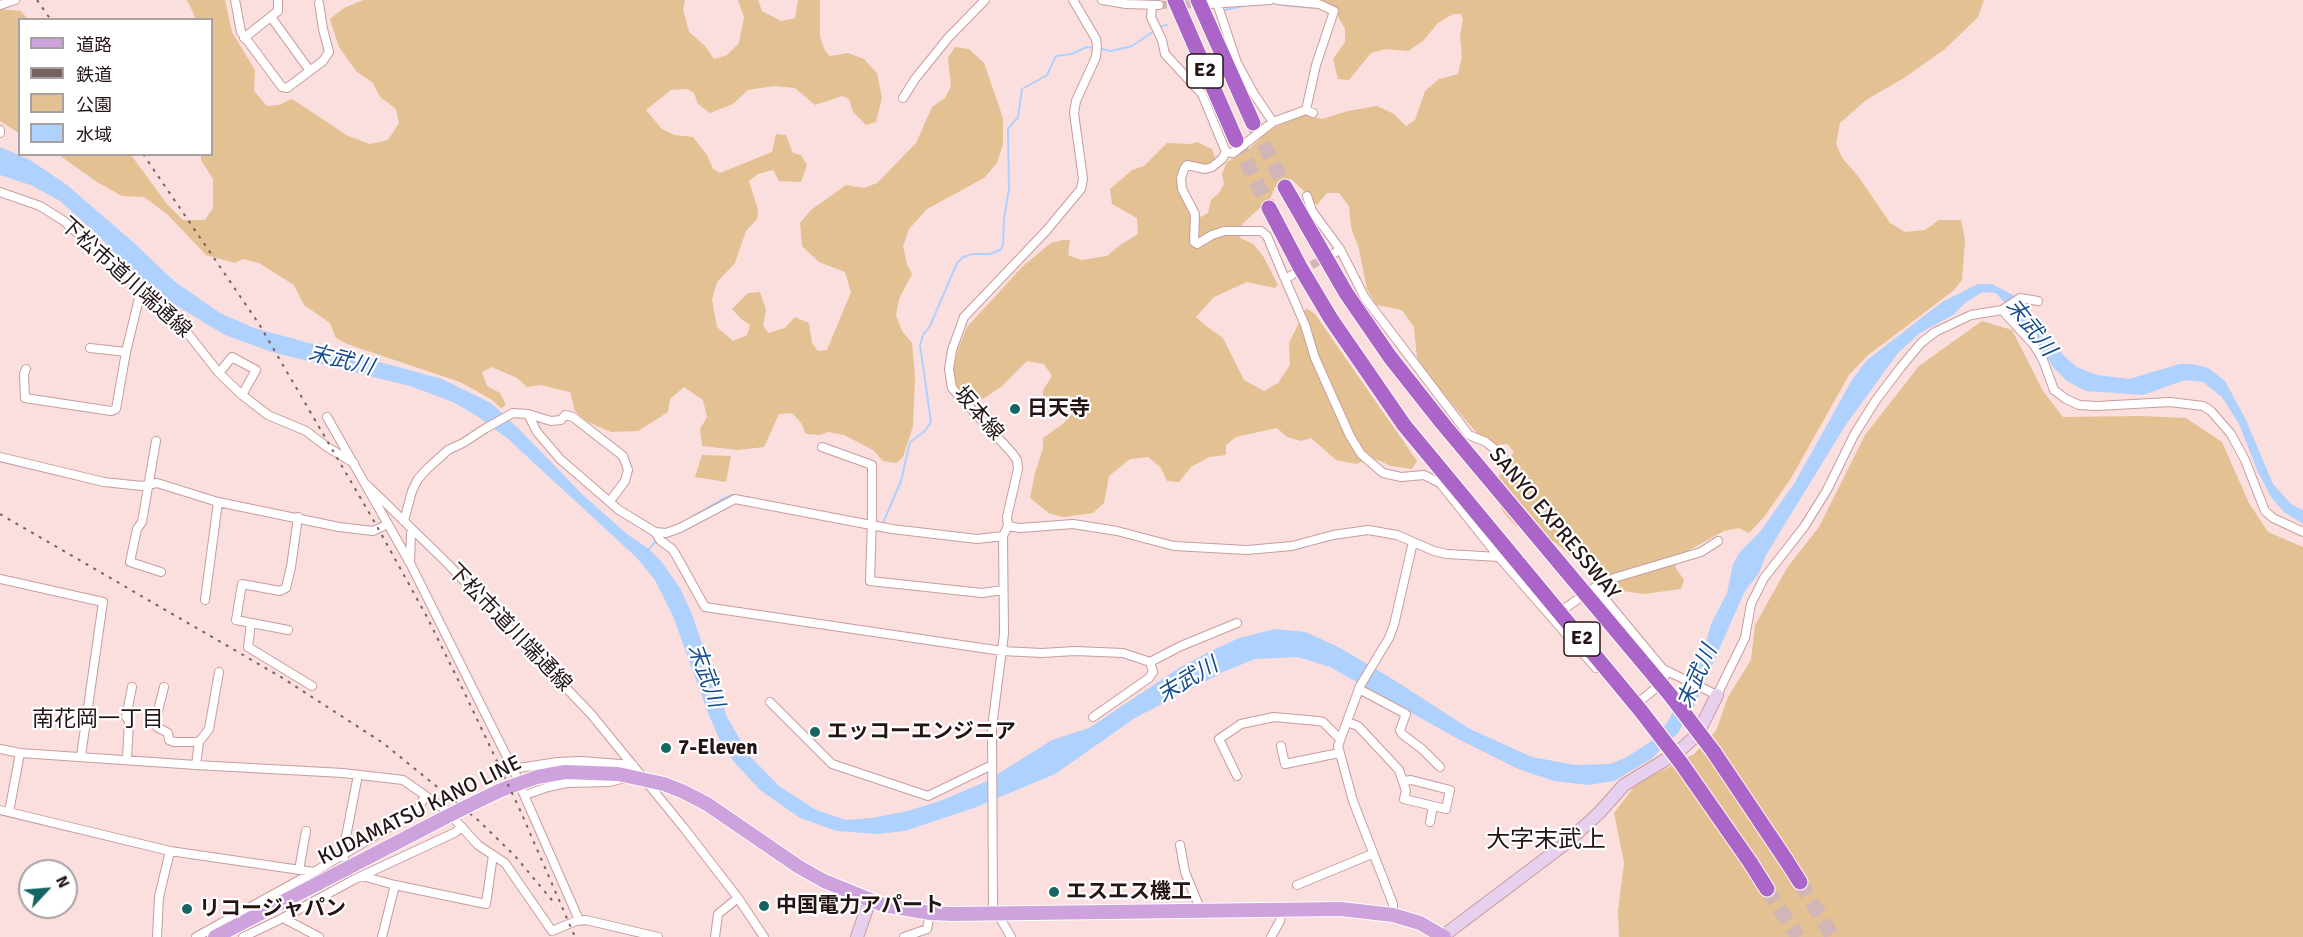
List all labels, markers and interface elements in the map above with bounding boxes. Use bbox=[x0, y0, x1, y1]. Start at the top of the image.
legend bbox=[18, 18, 213, 156]
text: 道路 bbox=[76, 34, 112, 56]
road number: E2 bbox=[1187, 54, 1223, 88]
text: 鉄道 bbox=[76, 64, 112, 86]
text: 公園 bbox=[76, 94, 112, 116]
text: 水域 bbox=[76, 124, 112, 146]
street label: 下松市道川端通線 bbox=[54, 212, 196, 344]
water label: 末武川 bbox=[1999, 294, 2061, 362]
water label: 末武川 bbox=[306, 340, 376, 382]
street label: 坂本線 bbox=[948, 382, 1008, 446]
place label: 日天寺 bbox=[1027, 396, 1090, 422]
marker: 日天寺 bbox=[1008, 402, 1022, 416]
street label: SANYO EXPRESSWAY bbox=[1483, 443, 1625, 605]
street label: 下松市道川端通線 bbox=[442, 559, 576, 697]
road number: E2 bbox=[1564, 622, 1600, 656]
water label: 末武川 bbox=[681, 640, 729, 712]
water label: 末武川 bbox=[1673, 641, 1723, 713]
water label: 末武川 bbox=[1153, 653, 1223, 709]
district label: 南花岡一丁目 bbox=[32, 707, 164, 733]
place label: エッコーエンジニア bbox=[827, 719, 1016, 745]
marker: エッコーエンジニア bbox=[808, 725, 822, 739]
place label: 7-Eleven bbox=[678, 735, 758, 761]
marker: 7-Eleven bbox=[659, 741, 673, 755]
street label: KUDAMATSU KANO LINE bbox=[314, 751, 526, 871]
district label: 大字末武上 bbox=[1486, 827, 1606, 855]
north arrow bbox=[18, 859, 78, 919]
text: N bbox=[51, 873, 74, 891]
place label: エスエス機工 bbox=[1066, 879, 1192, 905]
marker: エスエス機工 bbox=[1047, 885, 1061, 899]
place label: 中国電力アパート bbox=[776, 893, 944, 919]
place label: リコージャパン bbox=[199, 896, 346, 922]
marker: 中国電力アパート bbox=[757, 899, 771, 913]
marker: リコージャパン bbox=[180, 902, 194, 916]

